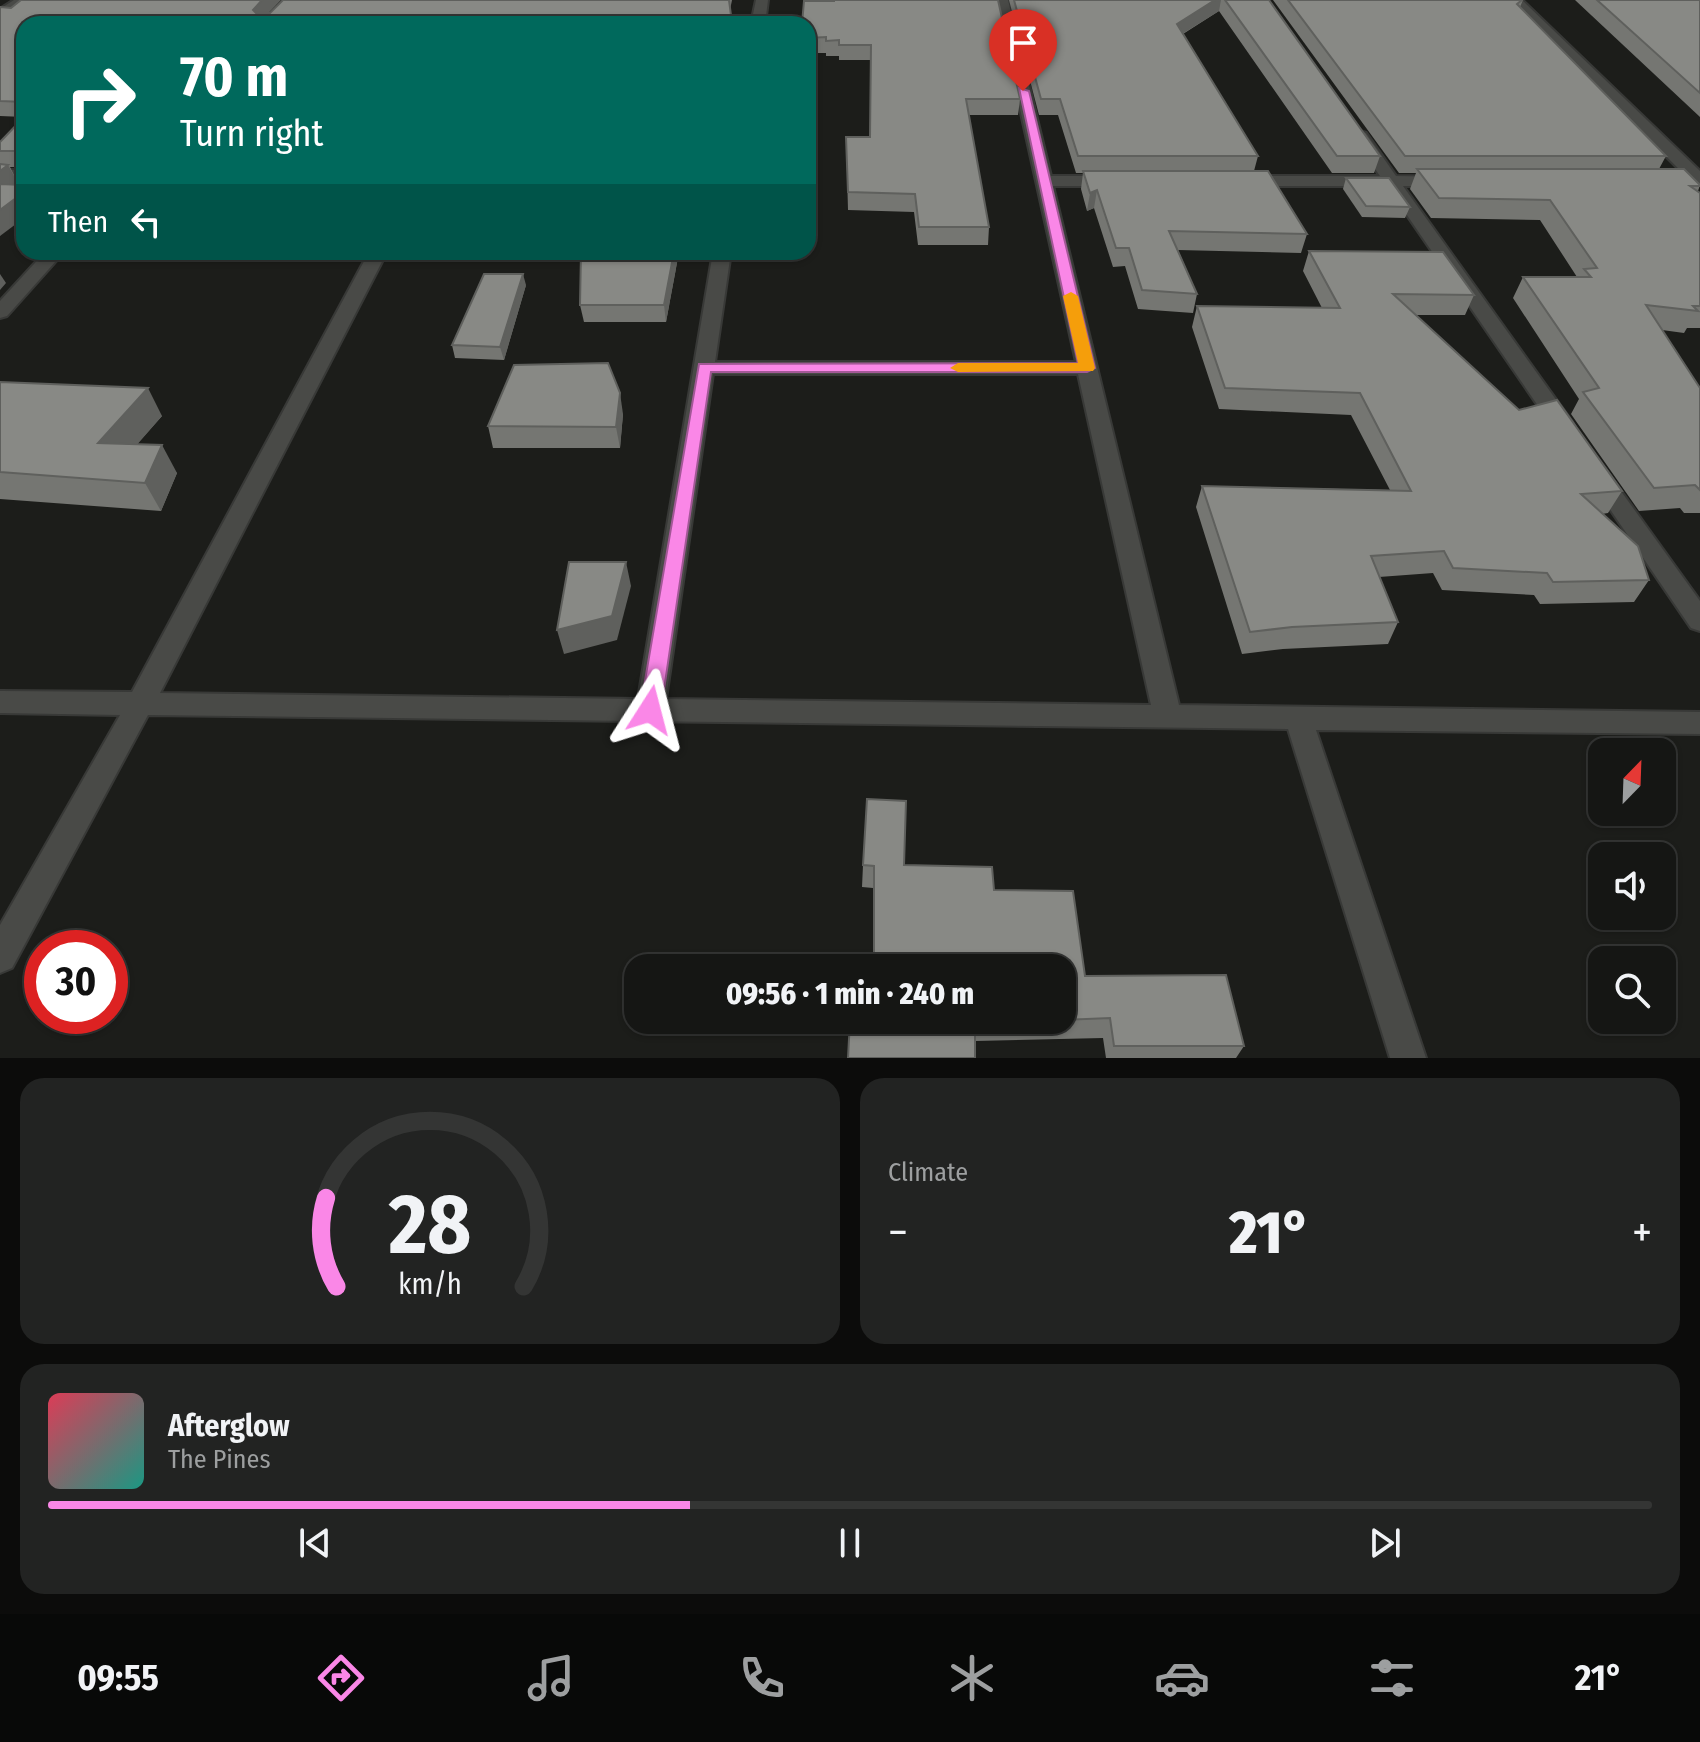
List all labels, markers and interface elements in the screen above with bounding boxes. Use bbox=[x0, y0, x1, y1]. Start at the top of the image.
pin bbox=[989, 9, 1057, 91]
icon: arrive bbox=[1001, 21, 1045, 65]
text: 70 m bbox=[180, 44, 288, 111]
icon: right bbox=[48, 48, 152, 152]
text: Turn right bbox=[180, 112, 323, 156]
icon: left bbox=[124, 200, 168, 244]
text: Then bbox=[48, 204, 108, 240]
position arrow bbox=[608, 668, 692, 752]
north arrow bbox=[1588, 738, 1676, 826]
map controls bbox=[1588, 738, 1676, 1034]
button: sound bbox=[1588, 842, 1676, 930]
speed limit sign: 30 bbox=[24, 930, 128, 1034]
button: search bbox=[1588, 946, 1676, 1034]
text: 09:56 · 1 min · 240 m bbox=[726, 976, 974, 1012]
text: Climate bbox=[888, 1157, 968, 1188]
text: 28 bbox=[388, 1175, 471, 1275]
text: 21° bbox=[1229, 1197, 1311, 1269]
text: − bbox=[888, 1206, 908, 1259]
text: + bbox=[1632, 1206, 1652, 1259]
text: km/h bbox=[398, 1267, 462, 1302]
text: Afterglow bbox=[168, 1408, 290, 1444]
text: The Pines bbox=[168, 1444, 271, 1475]
icon: previous bbox=[293, 1521, 337, 1565]
icon: pause bbox=[828, 1521, 872, 1565]
icon: next bbox=[1363, 1521, 1407, 1565]
icon: directions bbox=[313, 1650, 369, 1706]
icon: music bbox=[523, 1650, 579, 1706]
icon: phone bbox=[734, 1650, 790, 1706]
icon: climate bbox=[944, 1650, 1000, 1706]
icon: car bbox=[1154, 1650, 1210, 1706]
icon: filters bbox=[1364, 1650, 1420, 1706]
text: 09:55 bbox=[77, 1656, 159, 1700]
text: 21° bbox=[1575, 1656, 1623, 1700]

